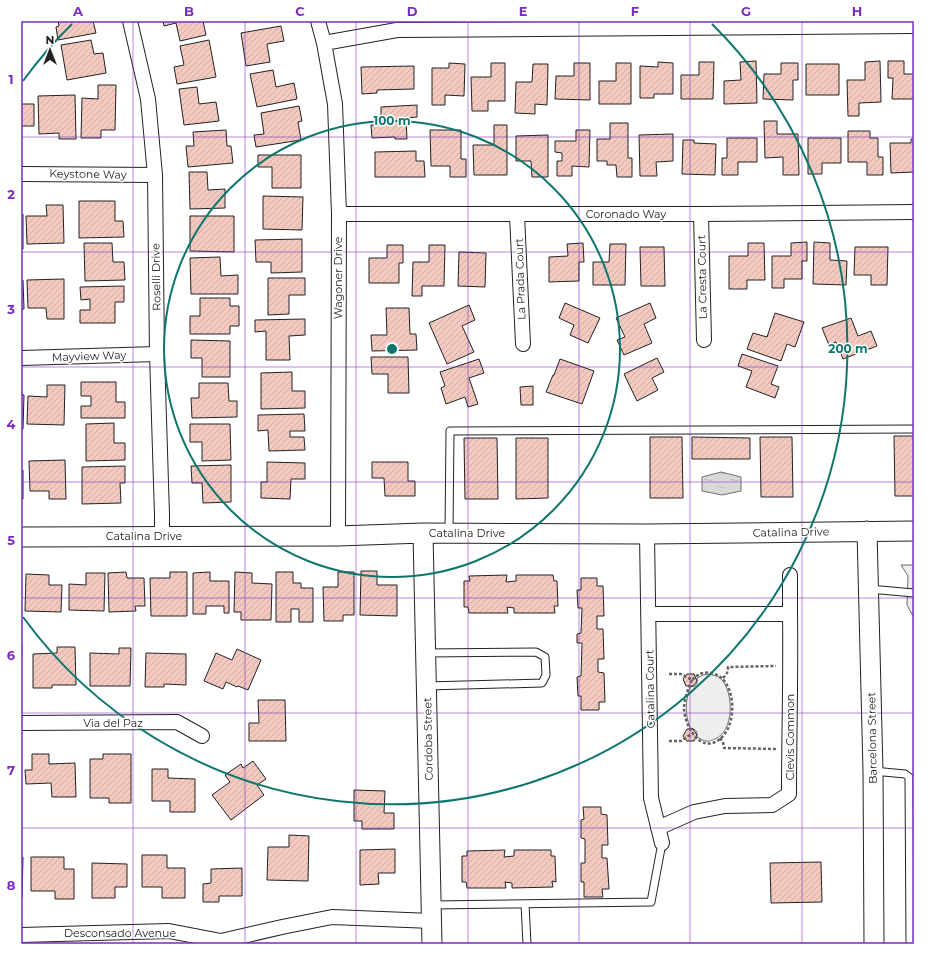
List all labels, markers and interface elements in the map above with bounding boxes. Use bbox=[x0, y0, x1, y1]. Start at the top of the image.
text: A bbox=[72, 3, 84, 19]
text: B bbox=[184, 3, 194, 19]
text: C bbox=[295, 3, 305, 19]
text: D bbox=[407, 3, 418, 19]
text: E bbox=[519, 3, 528, 19]
text: F bbox=[631, 3, 639, 19]
text: G bbox=[741, 3, 751, 19]
text: H bbox=[852, 3, 862, 19]
north arrow bbox=[30, 30, 70, 70]
text: N bbox=[46, 33, 54, 47]
text: 1 bbox=[8, 71, 14, 87]
text: 100 m bbox=[374, 113, 410, 128]
street label: Keystone Way bbox=[49, 166, 127, 182]
text: 2 bbox=[7, 186, 15, 202]
street label: Coronado Way bbox=[586, 207, 666, 221]
street label: La Cresta Court bbox=[694, 234, 710, 319]
street label: Wagoner Drive bbox=[331, 236, 345, 319]
street label: La Prada Court bbox=[512, 237, 528, 320]
street label: Roselli Drive bbox=[148, 243, 164, 311]
text: 3 bbox=[6, 301, 15, 317]
text: 200 m bbox=[828, 341, 868, 356]
centre of rings bbox=[385, 342, 399, 356]
street label: Mayview Way bbox=[51, 348, 127, 364]
text: 4 bbox=[7, 416, 16, 432]
street label: Catalina Drive bbox=[753, 524, 830, 540]
street label: Catalina Drive bbox=[429, 526, 506, 540]
street label: Catalina Drive bbox=[106, 529, 183, 543]
text: 5 bbox=[7, 532, 15, 548]
text: 6 bbox=[7, 647, 16, 663]
street label: Catalina Court bbox=[642, 649, 658, 728]
street label: Barcelona Street bbox=[864, 691, 880, 784]
street label: Clevis Common bbox=[783, 694, 797, 780]
street label: Cordoba Street bbox=[420, 697, 436, 781]
street label: Via del Paz bbox=[83, 716, 143, 730]
text: 7 bbox=[7, 762, 15, 778]
text: 8 bbox=[7, 877, 16, 893]
street label: Desconsado Avenue bbox=[64, 926, 176, 940]

